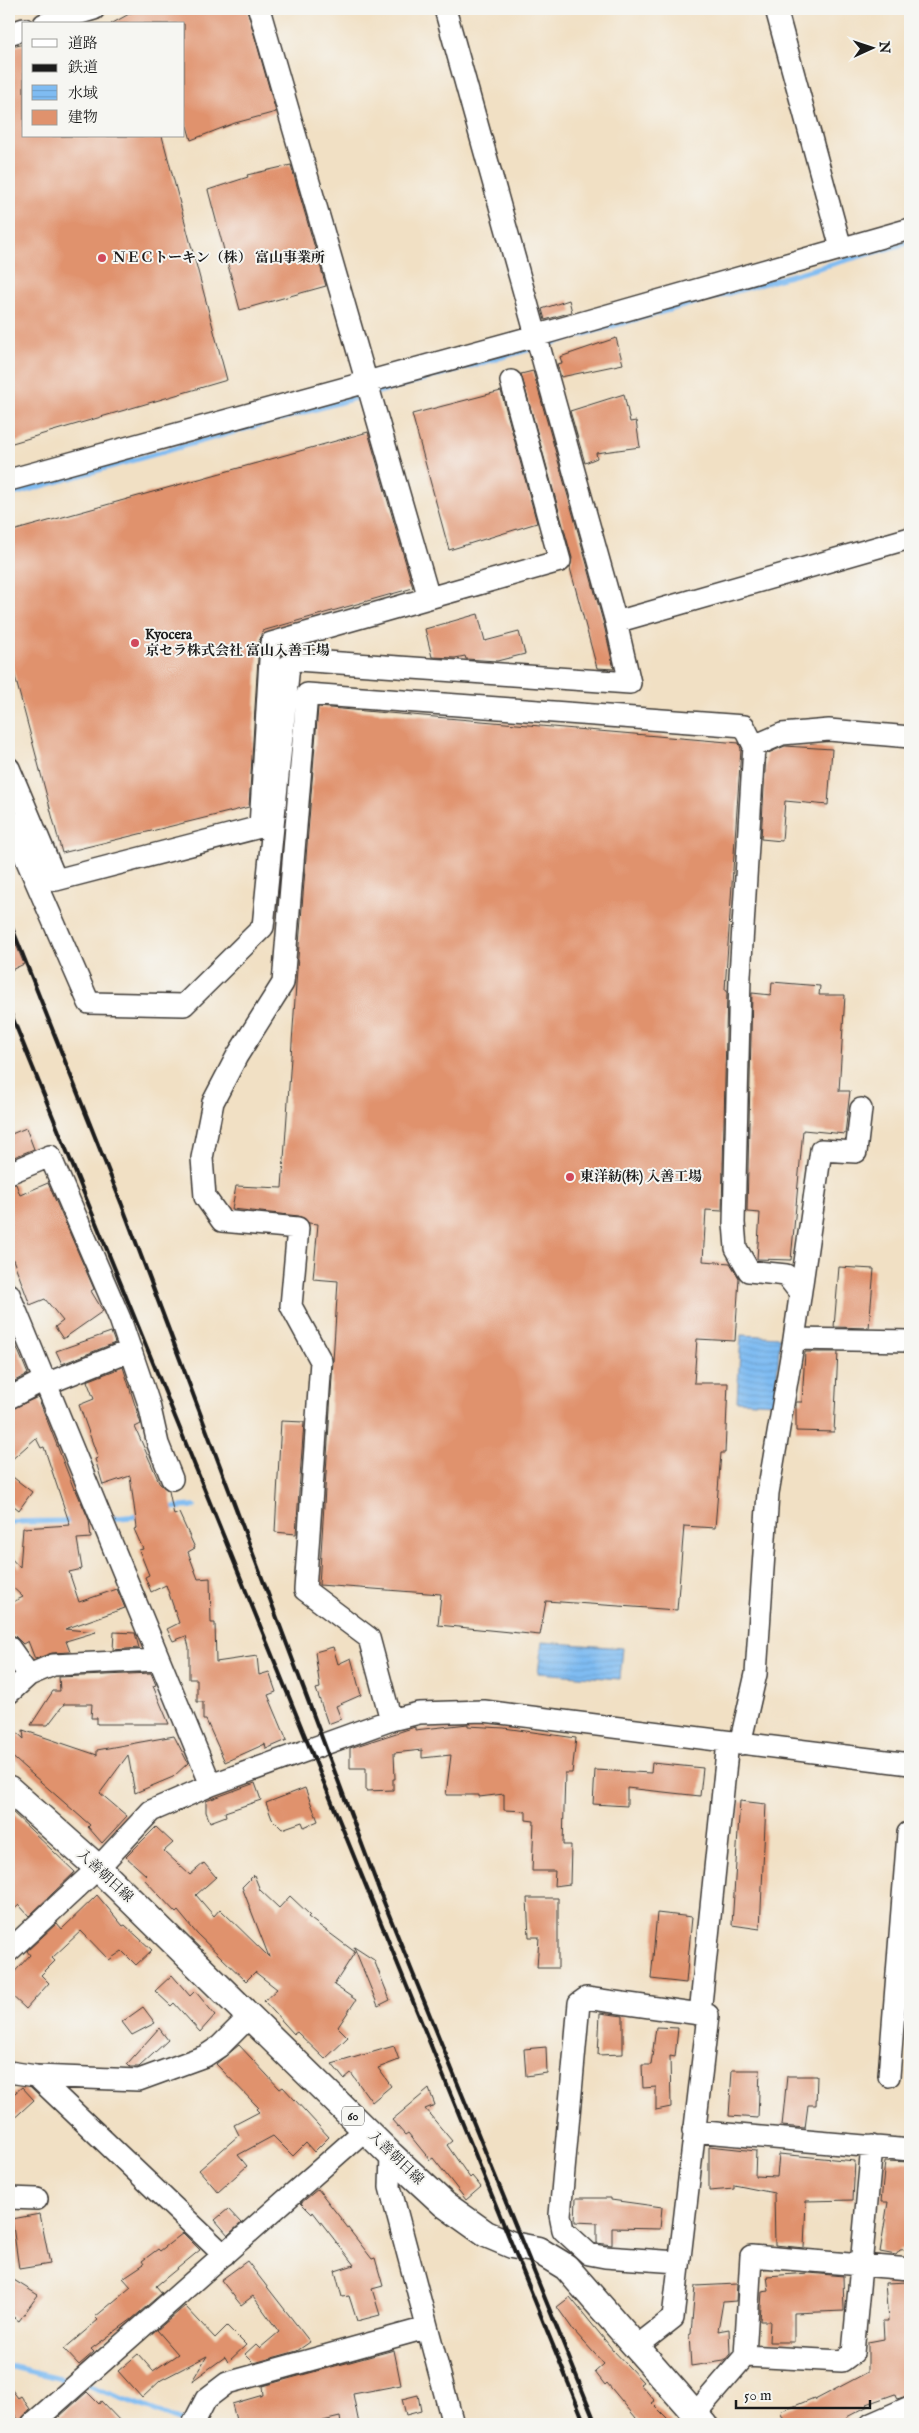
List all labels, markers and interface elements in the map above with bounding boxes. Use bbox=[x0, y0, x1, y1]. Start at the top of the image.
legend bbox=[22, 22, 185, 138]
north arrow bbox=[846, 22, 896, 72]
text: 道路 bbox=[68, 34, 98, 53]
text: N bbox=[875, 40, 893, 54]
text: 鉄道 bbox=[68, 58, 98, 77]
text: 水域 bbox=[68, 84, 98, 103]
text: 建物 bbox=[68, 108, 98, 127]
place label: ＮＥＣトーキン（株） 富山事業所 bbox=[112, 249, 325, 267]
marker: ＮＥＣトーキン（株） 富山事業所 bbox=[96, 252, 108, 264]
place label: Kyocera 京セラ株式会社 富山入善工場 bbox=[145, 626, 330, 660]
marker: Kyocera 京セラ株式会社 富山入善工場 bbox=[129, 637, 141, 649]
place label: 東洋紡(株) 入善工場 bbox=[580, 1168, 702, 1186]
marker: 東洋紡(株) 入善工場 bbox=[564, 1171, 576, 1183]
street label: 入善朝日線 bbox=[73, 1846, 137, 1906]
road number: 60 bbox=[342, 2106, 364, 2126]
street label: 入善朝日線 bbox=[365, 2127, 427, 2189]
scale bar bbox=[736, 2378, 870, 2410]
text: 50 m bbox=[744, 2386, 772, 2405]

